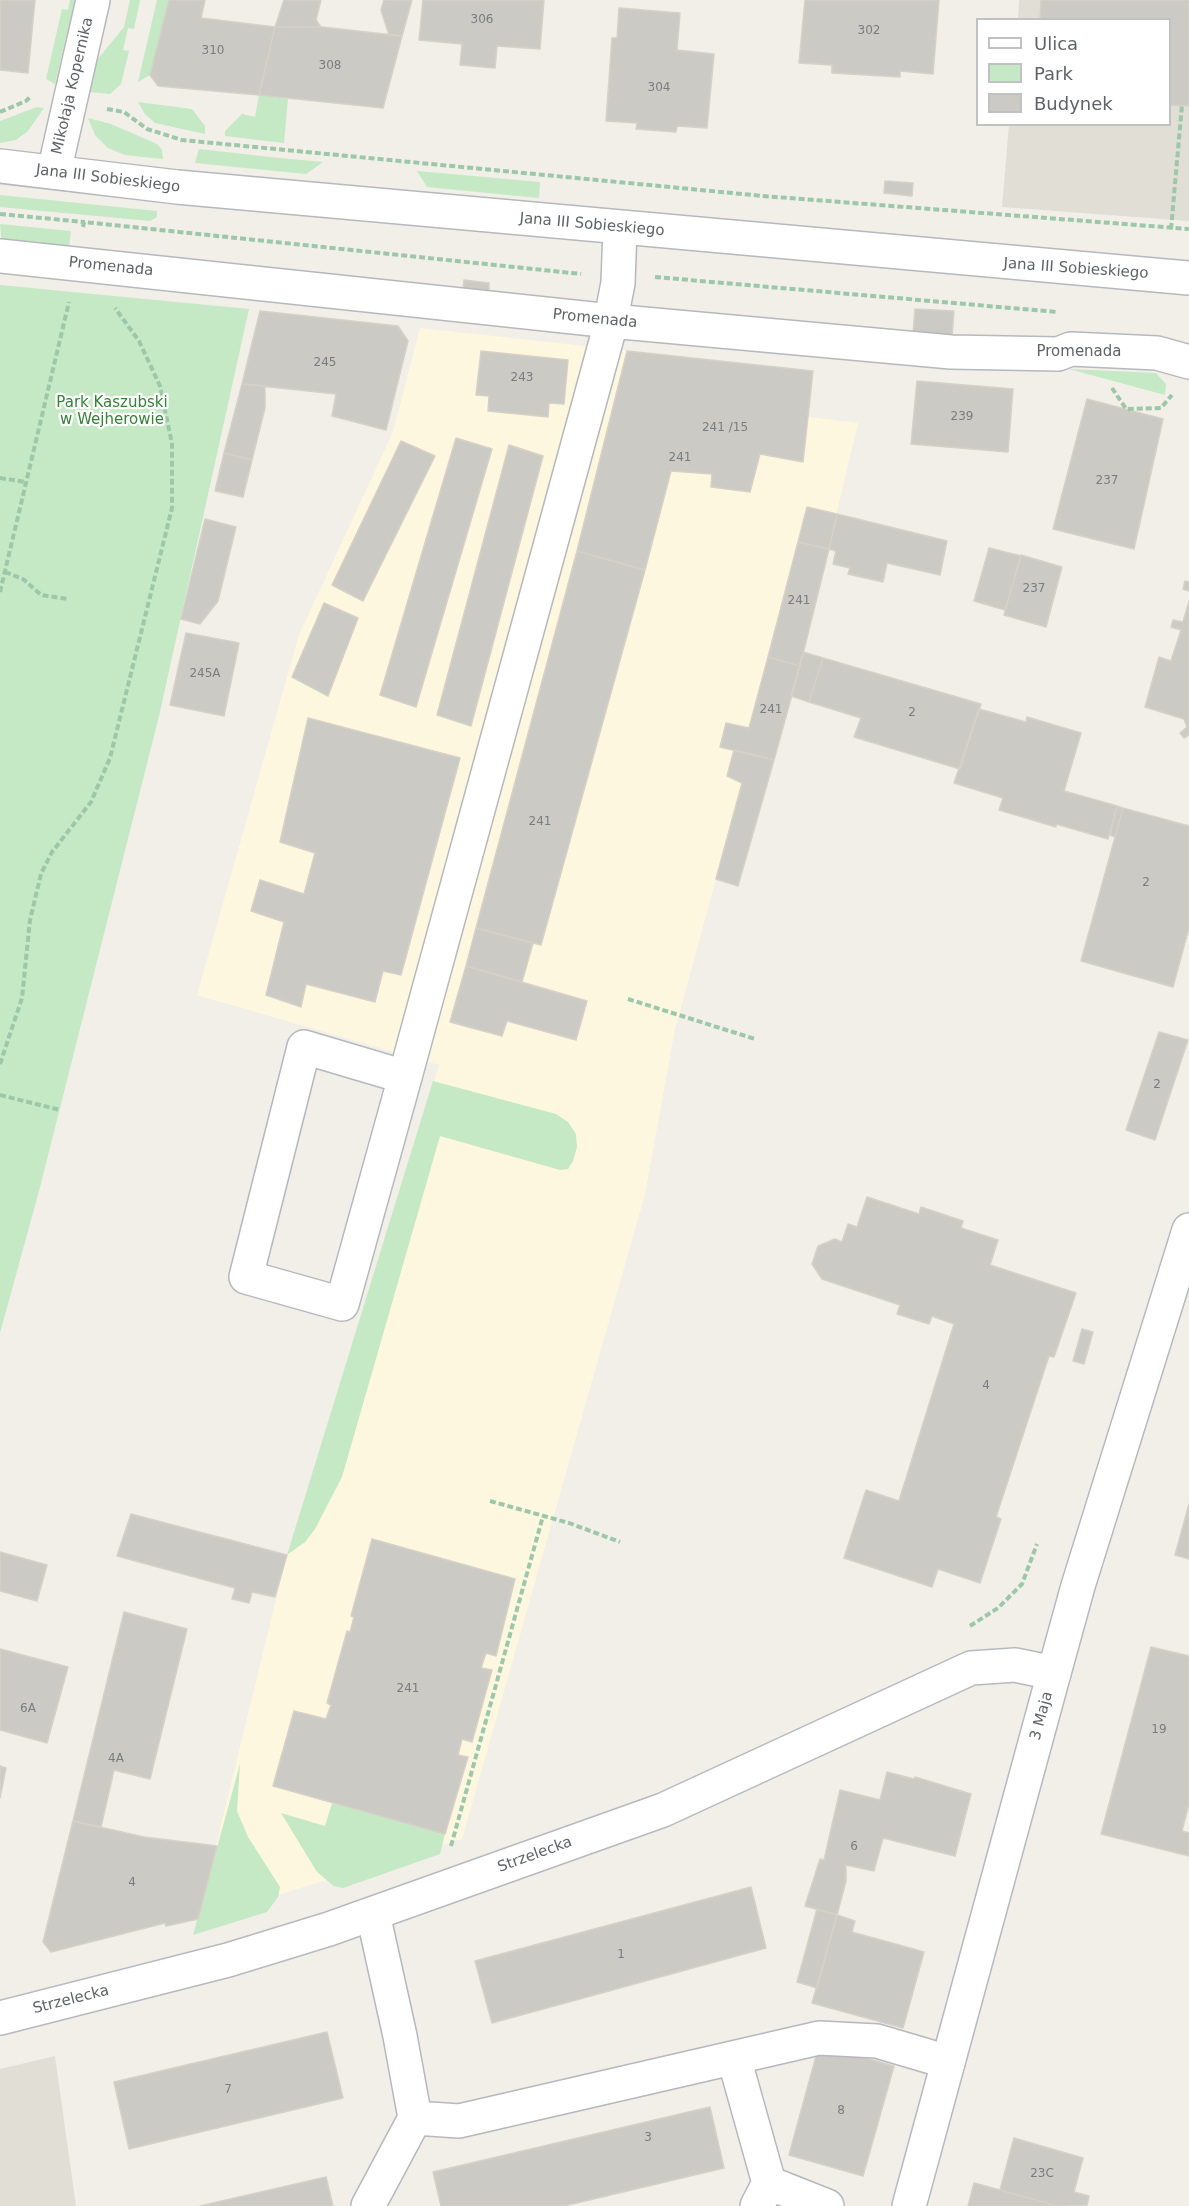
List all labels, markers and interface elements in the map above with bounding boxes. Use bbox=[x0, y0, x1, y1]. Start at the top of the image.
house number: 306 bbox=[471, 13, 493, 27]
street label: Mikołaja Kopernika bbox=[48, 16, 98, 156]
legend bbox=[976, 18, 1171, 126]
house number: 302 bbox=[858, 24, 880, 38]
text: Ulica bbox=[1034, 33, 1078, 54]
house number: 310 bbox=[202, 44, 224, 58]
house number: 308 bbox=[319, 59, 341, 73]
text: Park bbox=[1034, 63, 1073, 84]
house number: 304 bbox=[648, 81, 670, 95]
text: Budynek bbox=[1034, 93, 1113, 114]
street label: Jana III Sobieskiego bbox=[35, 161, 181, 197]
street label: Jana III Sobieskiego bbox=[519, 210, 665, 240]
street label: Promenada bbox=[68, 254, 154, 280]
street label: Jana III Sobieskiego bbox=[1003, 255, 1149, 283]
street label: Promenada bbox=[552, 306, 638, 332]
street label: Promenada bbox=[1036, 343, 1122, 361]
house number: 245 bbox=[314, 356, 336, 370]
house number: 243 bbox=[511, 371, 533, 385]
park label: Park Kaszubski w Wejherowie bbox=[56, 394, 168, 429]
house number: 239 bbox=[951, 410, 973, 424]
house number: 241 /15 bbox=[702, 421, 748, 435]
house number: 241 bbox=[669, 451, 691, 465]
house number: 237 bbox=[1096, 474, 1118, 488]
house number: 237 bbox=[1023, 582, 1045, 596]
house number: 241 bbox=[788, 594, 810, 608]
house number: 245A bbox=[189, 667, 221, 681]
house number: 241 bbox=[760, 703, 782, 717]
house number: 2 bbox=[908, 706, 916, 720]
house number: 241 bbox=[529, 815, 551, 829]
house number: 2 bbox=[1142, 876, 1150, 890]
house number: 2 bbox=[1153, 1078, 1161, 1092]
house number: 4 bbox=[982, 1379, 990, 1393]
house number: 241 bbox=[397, 1682, 419, 1696]
street label: 3 Maja bbox=[1027, 1690, 1057, 1742]
house number: 6A bbox=[20, 1702, 36, 1716]
house number: 19 bbox=[1151, 1723, 1167, 1737]
house number: 4A bbox=[108, 1752, 124, 1766]
street label: Strzelecka bbox=[495, 1833, 575, 1877]
house number: 6 bbox=[850, 1840, 858, 1854]
house number: 4 bbox=[128, 1876, 136, 1890]
house number: 1 bbox=[617, 1948, 625, 1962]
street label: Strzelecka bbox=[31, 1982, 111, 2018]
house number: 7 bbox=[224, 2083, 232, 2097]
house number: 8 bbox=[837, 2104, 845, 2118]
house number: 3 bbox=[644, 2131, 652, 2145]
house number: 23C bbox=[1030, 2167, 1054, 2181]

